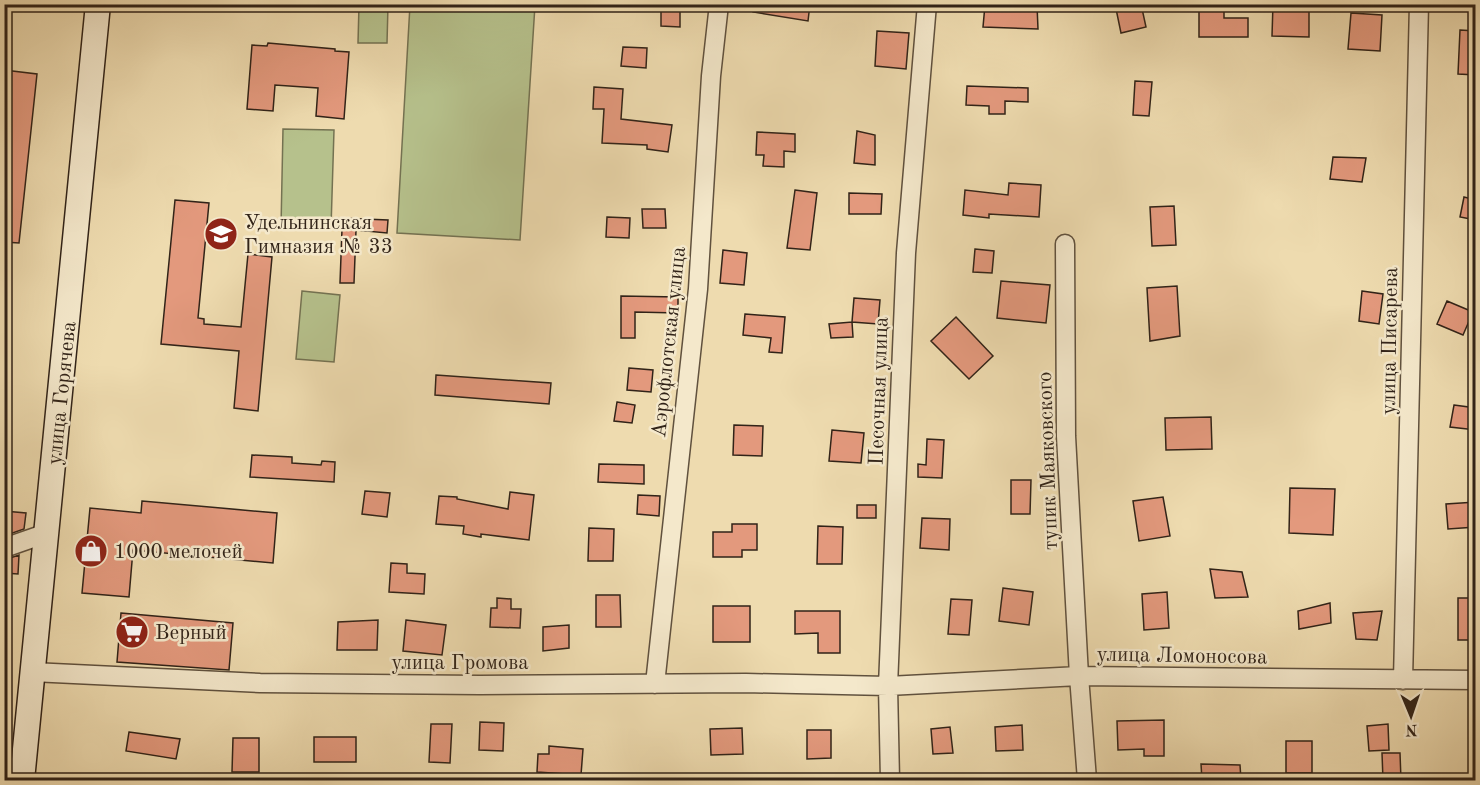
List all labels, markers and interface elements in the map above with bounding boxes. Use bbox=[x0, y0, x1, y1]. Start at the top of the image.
place label: Удельнинская Гимназия № 33 bbox=[244, 213, 393, 258]
school or university icon: Удельнинская Гимназия № 33 bbox=[203, 216, 239, 252]
street label: Аэрофлотская улица bbox=[649, 245, 690, 439]
street label: улица Писарева bbox=[1379, 267, 1402, 415]
street label: Песочная улица bbox=[866, 316, 893, 466]
street label: улица Горячева bbox=[44, 320, 80, 466]
street label: тупик Маяковского bbox=[1035, 371, 1062, 551]
shop icon: 1000 мелочей bbox=[73, 533, 109, 569]
place label: 1000 мелочей bbox=[114, 542, 243, 563]
supermarket icon: Верный bbox=[114, 614, 150, 650]
place label: Верный bbox=[155, 623, 227, 644]
street label: улица Ломоносова bbox=[1096, 645, 1268, 668]
street label: улица Громова bbox=[391, 653, 529, 674]
north arrow bbox=[1381, 686, 1441, 746]
text: N bbox=[1404, 721, 1418, 737]

